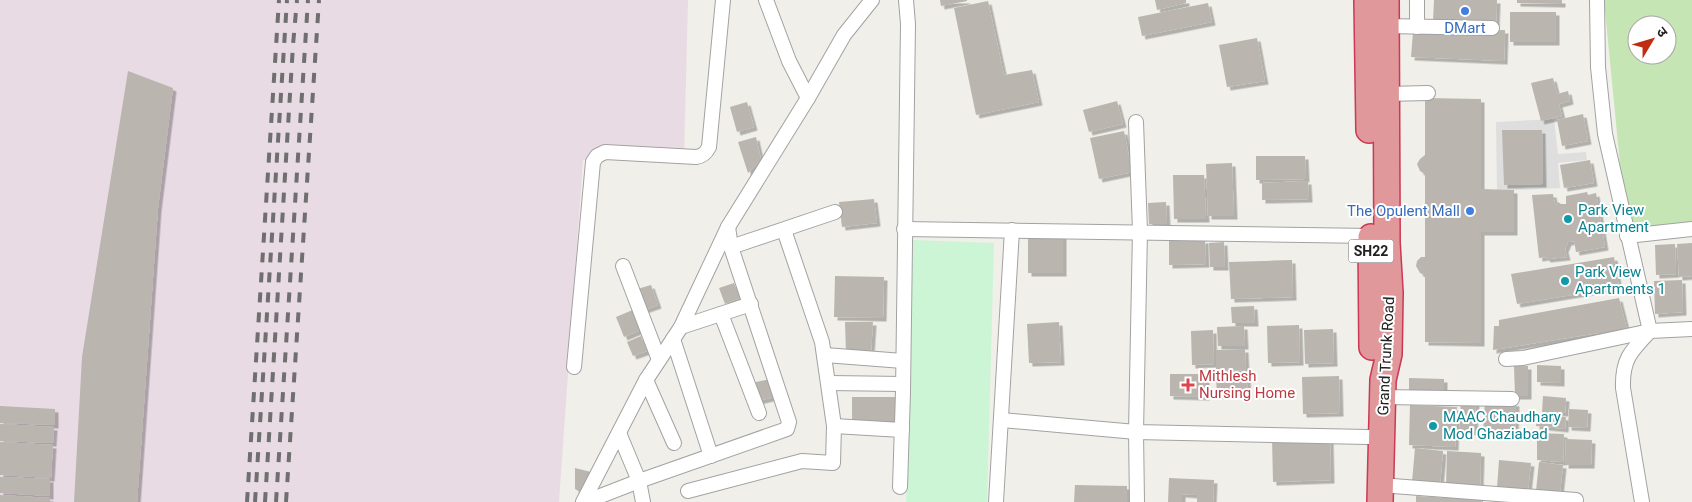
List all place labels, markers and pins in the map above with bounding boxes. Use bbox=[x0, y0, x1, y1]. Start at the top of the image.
marker: DMart bbox=[1459, 5, 1471, 17]
place label: DMart bbox=[1444, 19, 1486, 37]
place label: Park View Apartment bbox=[1578, 201, 1649, 236]
place label: The Opulent Mall bbox=[1347, 202, 1460, 220]
marker: The Opulent Mall bbox=[1464, 205, 1476, 217]
marker: Park View Apartment bbox=[1562, 213, 1574, 225]
place label: Park View Apartments 1 bbox=[1575, 263, 1666, 298]
marker: Park View Apartments 1 bbox=[1559, 275, 1571, 287]
place label: Mithlesh Nursing Home bbox=[1199, 367, 1295, 402]
marker: Mithlesh Nursing Home bbox=[1181, 378, 1195, 392]
place label: MAAC Chaudhary Mod Ghaziabad bbox=[1443, 408, 1561, 443]
marker: MAAC Chaudhary Mod Ghaziabad bbox=[1427, 420, 1439, 432]

